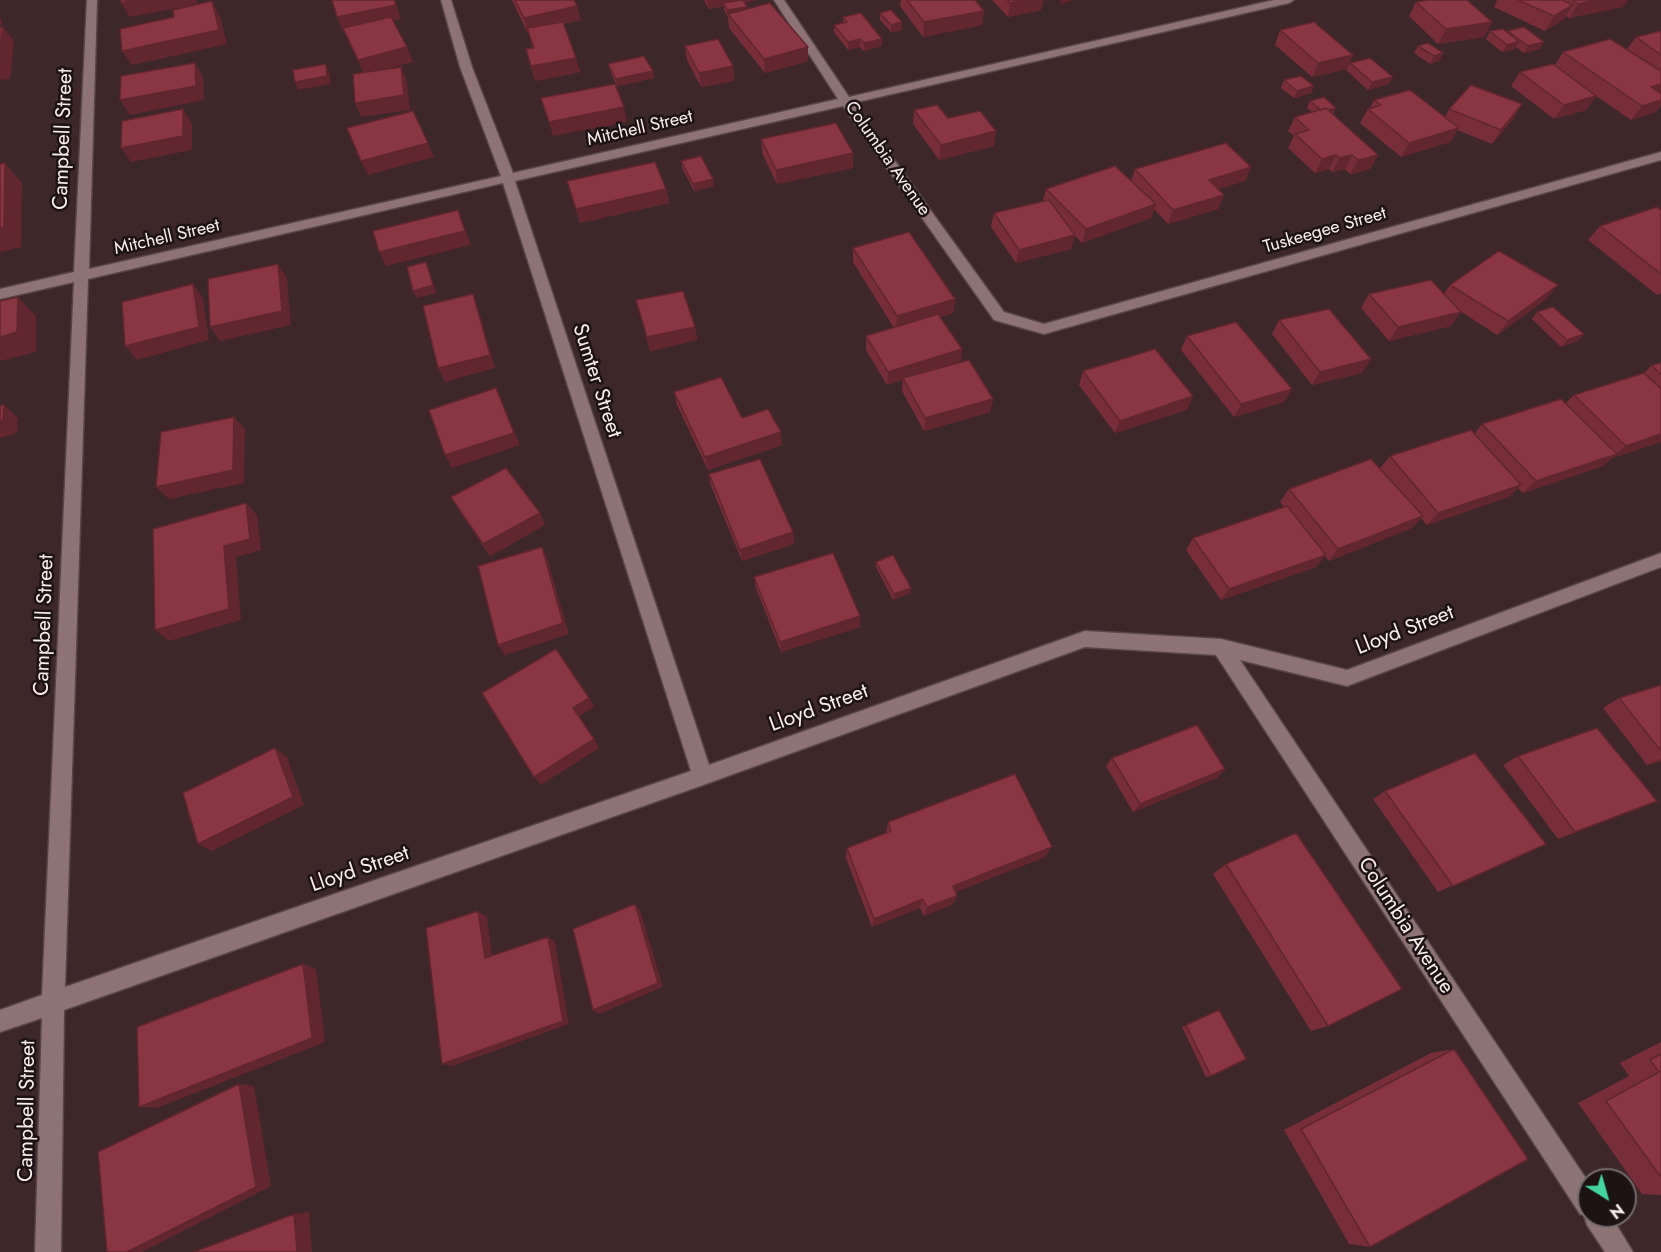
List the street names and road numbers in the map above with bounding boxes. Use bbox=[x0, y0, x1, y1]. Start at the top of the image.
street label: Campbell Street bbox=[49, 68, 79, 210]
street label: Columbia Avenue bbox=[839, 98, 935, 220]
street label: Mitchell Street bbox=[585, 106, 695, 152]
street label: Tuskeegee Street bbox=[1261, 203, 1389, 259]
street label: Mitchell Street bbox=[112, 215, 222, 261]
street label: Sumter Street bbox=[566, 321, 626, 441]
street label: Campbell Street bbox=[30, 554, 60, 696]
street label: Lloyd Street bbox=[1352, 601, 1458, 661]
street label: Lloyd Street bbox=[766, 680, 872, 738]
street label: Lloyd Street bbox=[307, 841, 413, 899]
street label: Columbia Avenue bbox=[1352, 853, 1458, 999]
street label: Campbell Street bbox=[14, 1040, 42, 1182]

